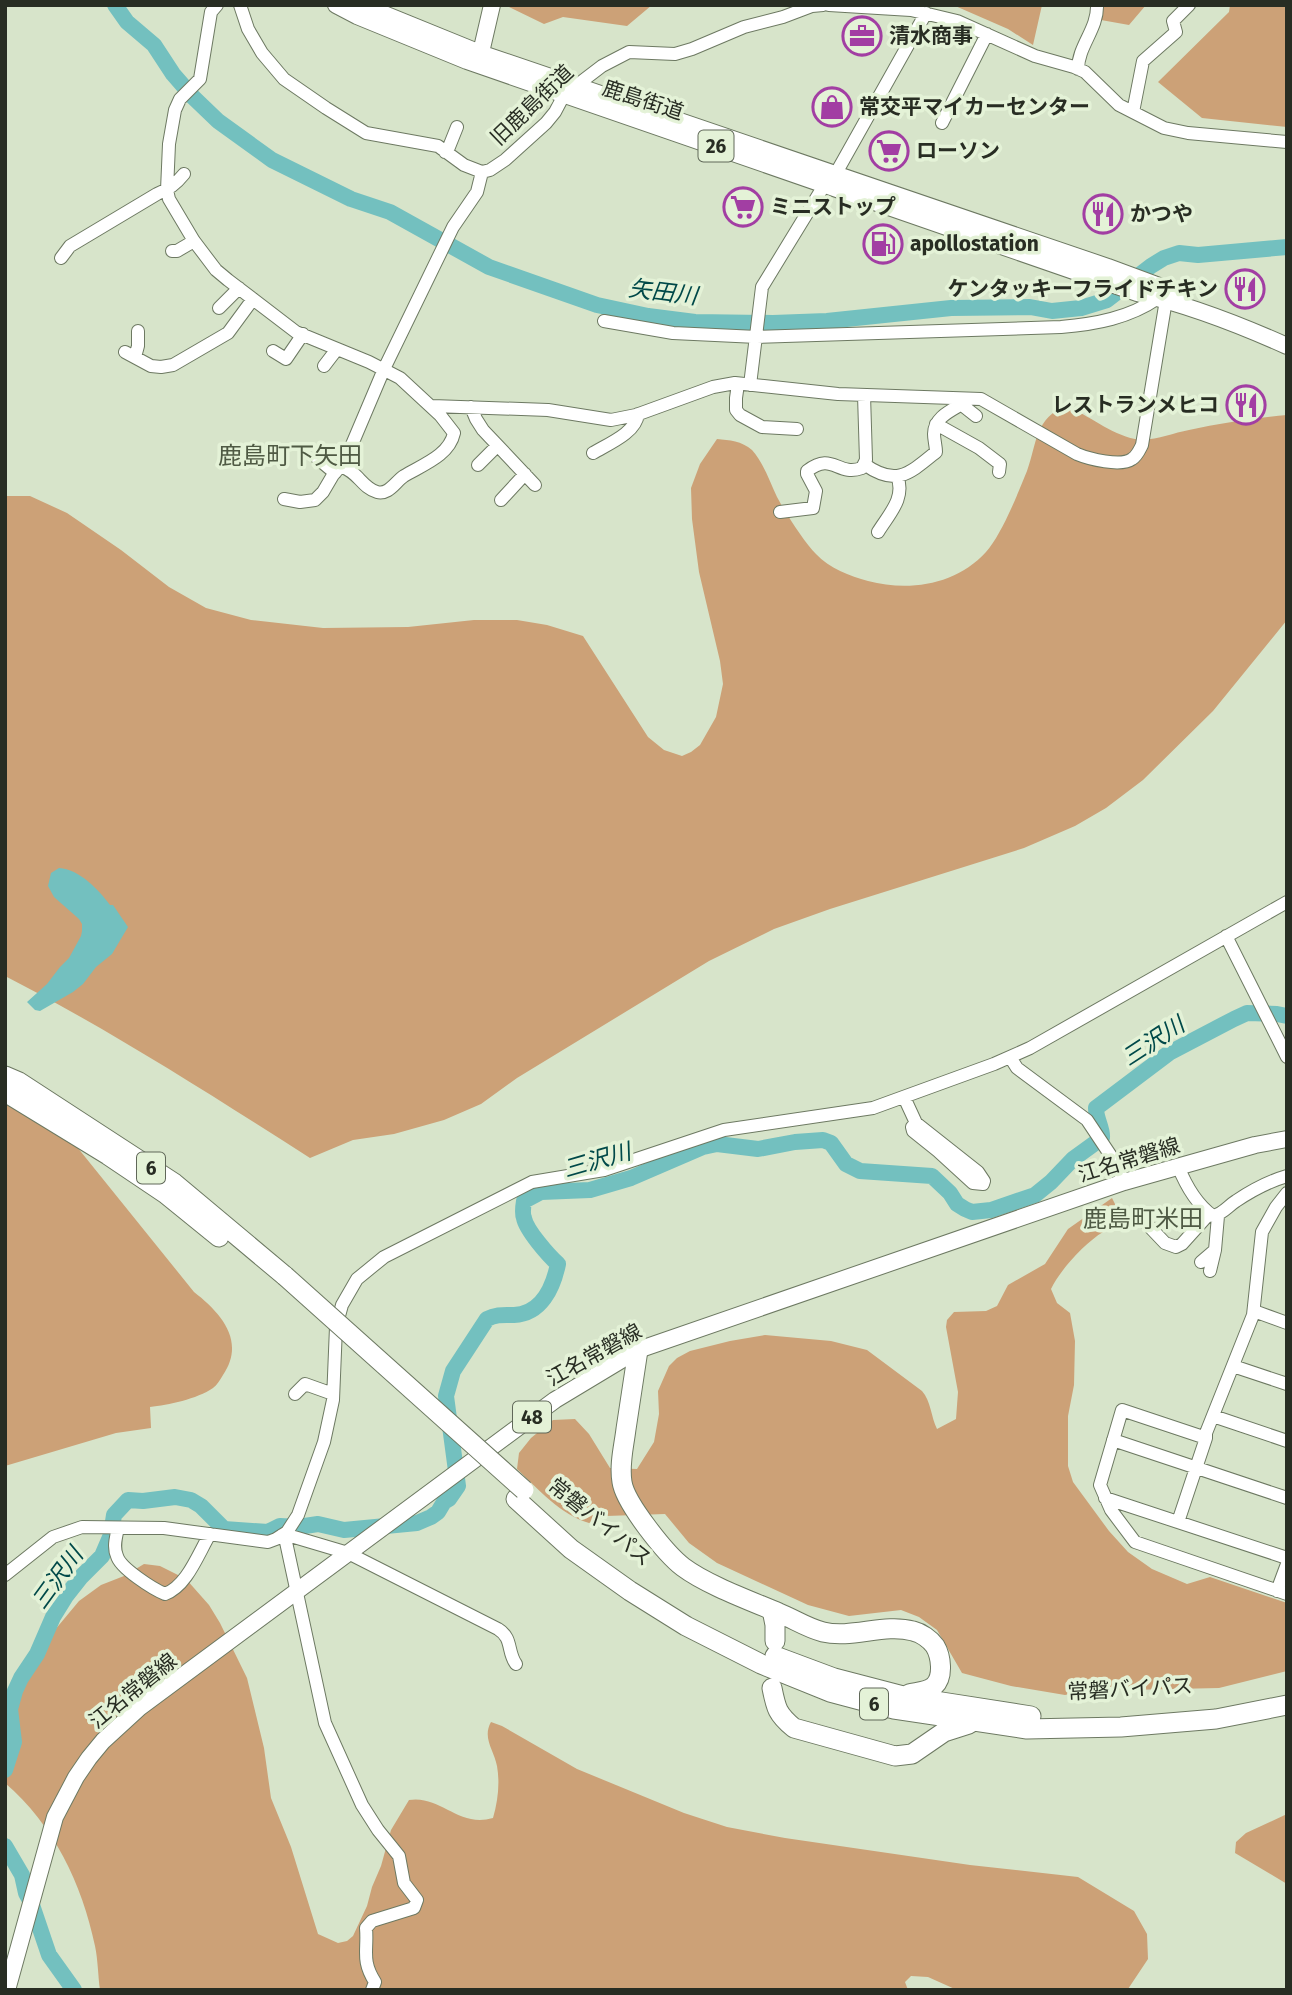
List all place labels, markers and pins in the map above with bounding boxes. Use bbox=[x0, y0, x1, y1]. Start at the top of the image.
office icon: 清水商事 bbox=[841, 15, 883, 57]
place label: 清水商事 bbox=[889, 23, 973, 49]
shop icon: 常交平マイカーセンター bbox=[811, 86, 853, 128]
place label: 常交平マイカーセンター bbox=[859, 94, 1090, 120]
supermarket icon: ローソン bbox=[868, 130, 910, 172]
place label: ローソン bbox=[916, 138, 1000, 164]
supermarket icon: ミニストップ bbox=[722, 186, 764, 228]
restaurant icon: かつや bbox=[1082, 193, 1124, 235]
place label: ミニストップ bbox=[770, 194, 896, 220]
place label: かつや bbox=[1130, 201, 1193, 227]
fuel station icon: apollostation bbox=[862, 223, 904, 265]
place label: apollostation bbox=[910, 231, 1039, 257]
restaurant icon: ケンタッキーフライドチキン bbox=[1224, 268, 1266, 310]
place label: ケンタッキーフライドチキン bbox=[948, 276, 1218, 302]
restaurant icon: レストランメヒコ bbox=[1225, 384, 1267, 426]
place label: レストランメヒコ bbox=[1052, 392, 1219, 418]

